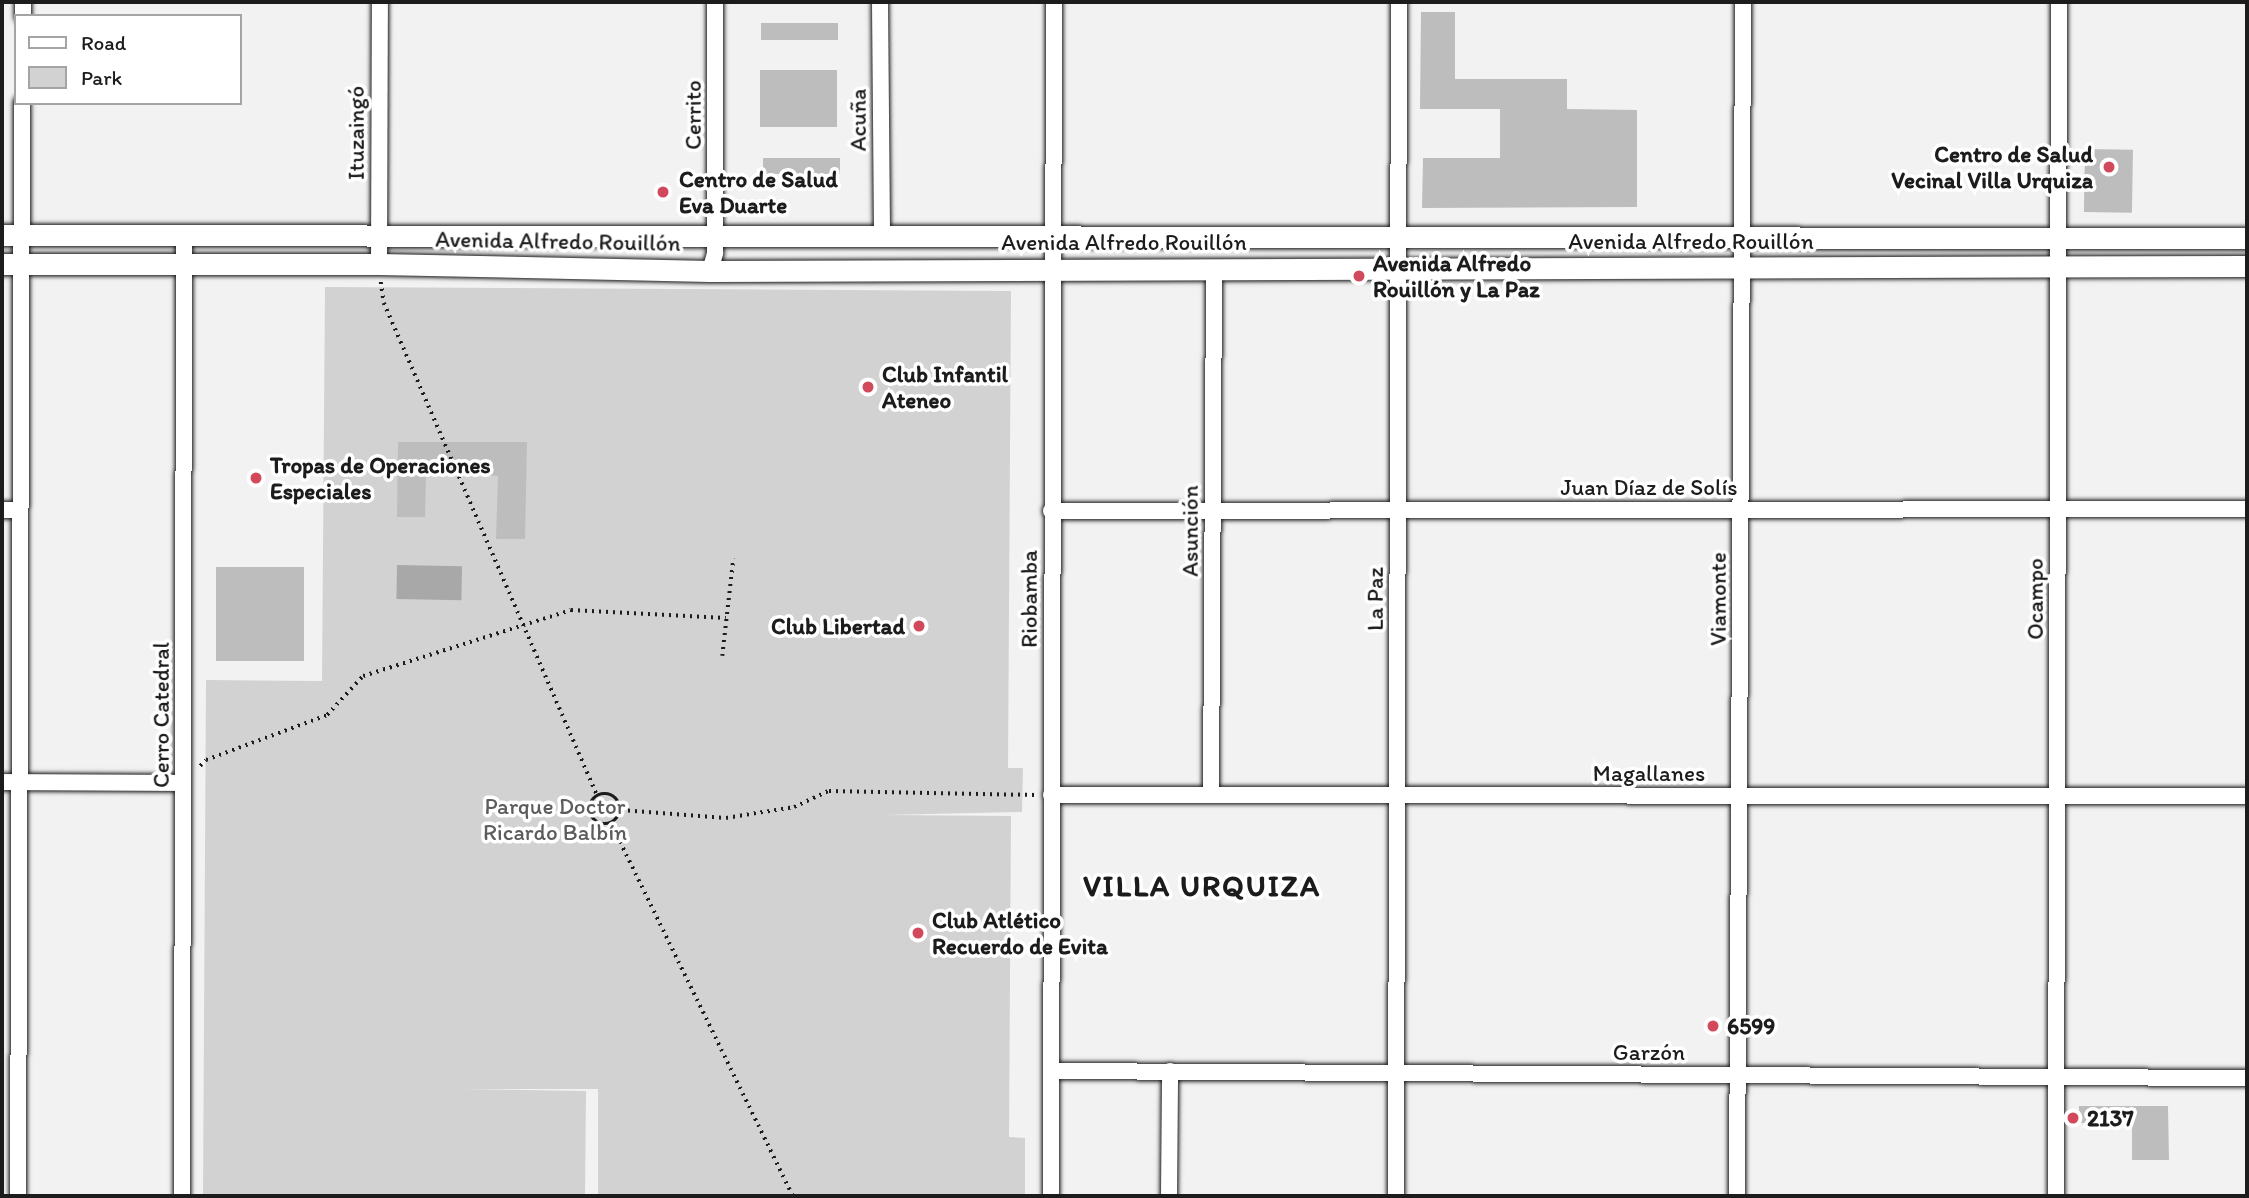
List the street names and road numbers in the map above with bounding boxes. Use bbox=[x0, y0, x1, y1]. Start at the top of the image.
street label: Cerrito bbox=[679, 80, 707, 150]
street label: Ituzaingó bbox=[342, 86, 370, 180]
street label: Acuña bbox=[844, 89, 872, 151]
street label: Avenida Alfredo Rouillón bbox=[435, 225, 681, 257]
street label: Avenida Alfredo Rouillón bbox=[1568, 227, 1814, 255]
street label: Avenida Alfredo Rouillón bbox=[1001, 228, 1247, 256]
street label: Juan Díaz de Solís bbox=[1560, 473, 1738, 501]
street label: Asunción bbox=[1176, 485, 1204, 577]
street label: Riobamba bbox=[1015, 550, 1043, 648]
street label: Viamonte bbox=[1704, 552, 1732, 646]
street label: Ocampo bbox=[2021, 558, 2049, 640]
street label: La Paz bbox=[1361, 567, 1389, 631]
street label: Cerro Catedral bbox=[147, 642, 175, 788]
street label: Magallanes bbox=[1593, 759, 1705, 787]
street label: Garzón bbox=[1613, 1038, 1685, 1066]

